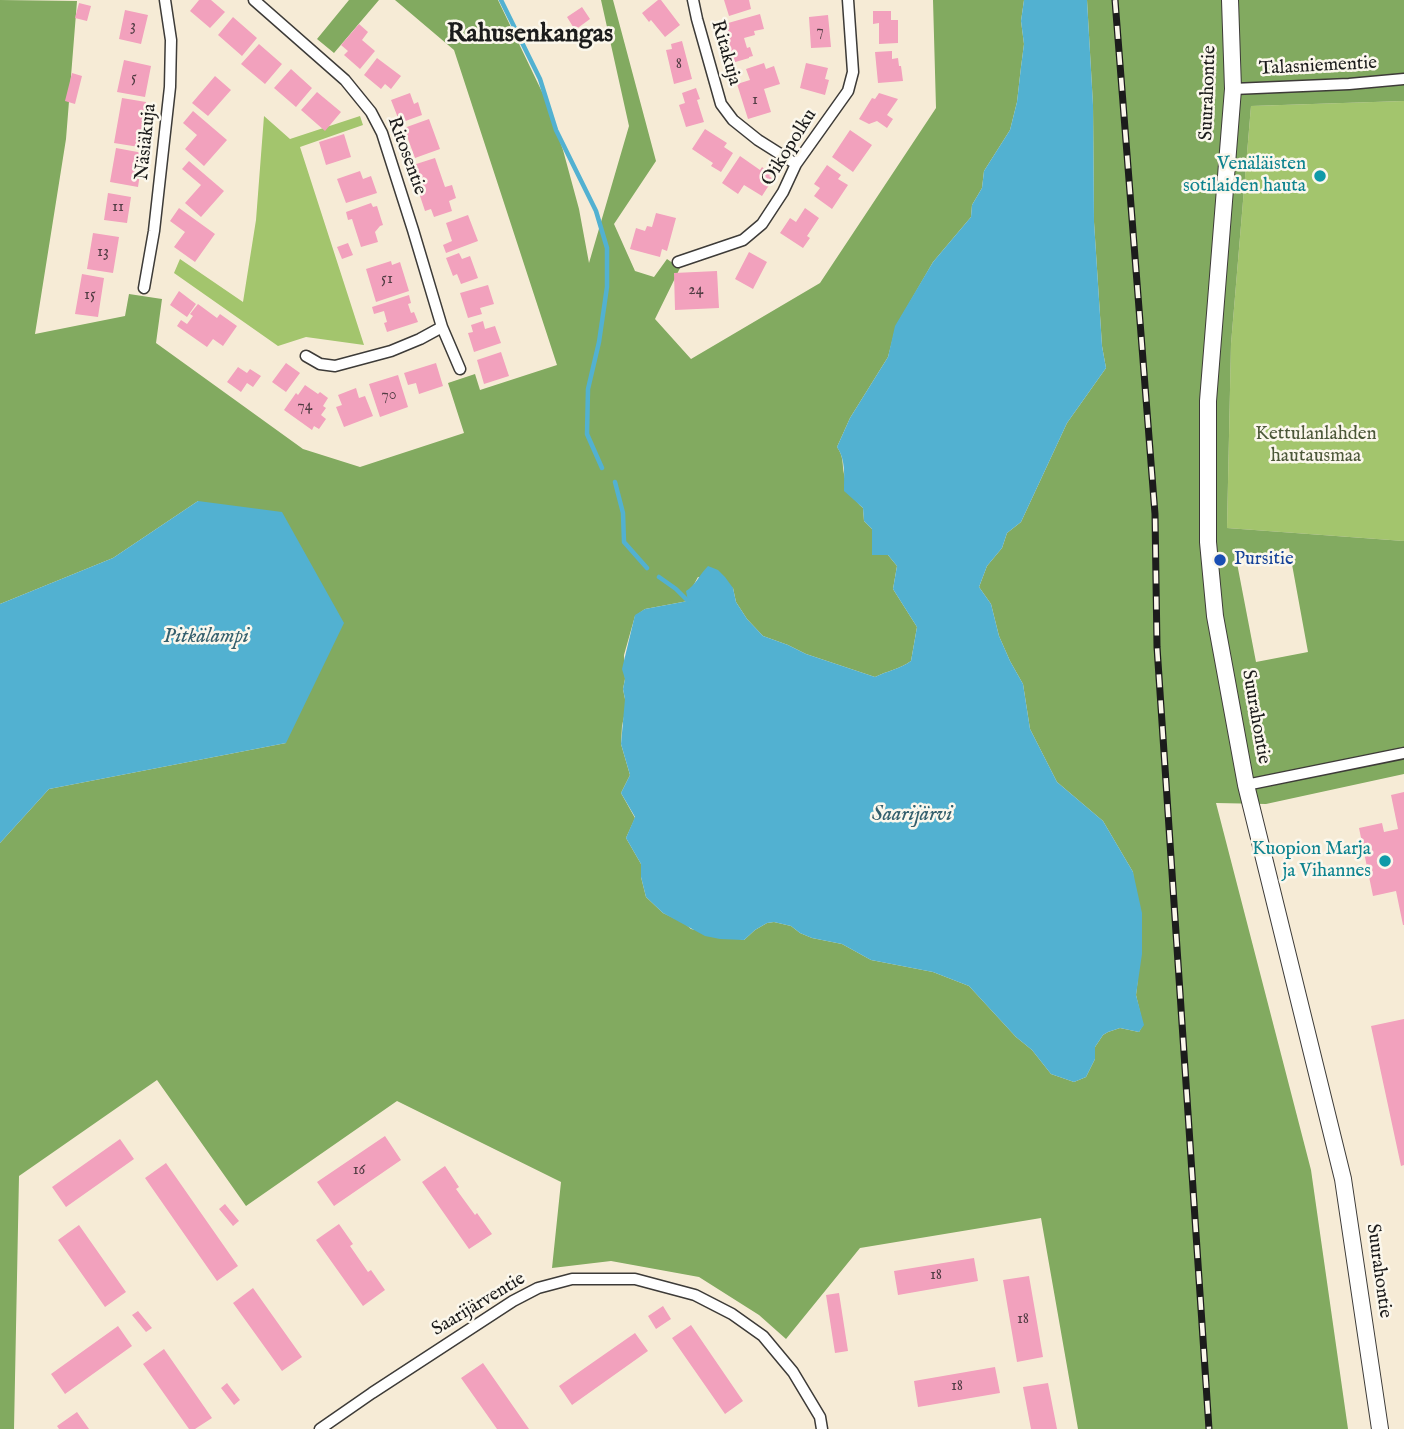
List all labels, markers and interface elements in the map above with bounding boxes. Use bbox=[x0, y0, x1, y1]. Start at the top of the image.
house number: 3 bbox=[130, 17, 136, 37]
street label: Ritakuja bbox=[705, 18, 745, 88]
district label: Rahusenkangas bbox=[447, 20, 613, 52]
house number: 7 bbox=[816, 22, 824, 42]
street label: Suurahontie bbox=[1196, 45, 1222, 141]
street label: Talasniementie bbox=[1258, 53, 1378, 81]
house number: 8 bbox=[676, 55, 682, 75]
house number: 5 bbox=[131, 69, 137, 89]
house number: 1 bbox=[752, 91, 758, 111]
street label: Näsiäkuja bbox=[132, 103, 162, 181]
street label: Oikopolku bbox=[757, 105, 823, 191]
street label: Ritosentie bbox=[381, 114, 431, 198]
place label: Venäläisten sotilaiden hauta bbox=[1183, 154, 1306, 198]
marker: Venäläisten sotilaiden hauta bbox=[1312, 168, 1328, 184]
house number: 11 bbox=[112, 198, 124, 218]
house number: 13 bbox=[97, 243, 109, 263]
house number: 51 bbox=[381, 270, 393, 290]
house number: 24 bbox=[688, 281, 704, 301]
house number: 15 bbox=[84, 286, 96, 306]
house number: 70 bbox=[381, 386, 397, 406]
house number: 74 bbox=[297, 397, 313, 417]
park label: Kettulanlahden hautausmaa bbox=[1255, 424, 1377, 468]
place label: Pursitie bbox=[1234, 549, 1294, 571]
marker: Pursitie bbox=[1212, 552, 1228, 568]
water label: Pitkälampi bbox=[163, 625, 249, 651]
street label: Suurahontie bbox=[1236, 668, 1274, 766]
water label: Saarijärvi bbox=[872, 803, 952, 829]
place label: Kuopion Marja ja Vihannes bbox=[1252, 839, 1371, 883]
marker: Kuopion Marja ja Vihannes bbox=[1377, 853, 1393, 869]
house number: 16 bbox=[353, 1161, 365, 1181]
street label: Suurahontie bbox=[1360, 1222, 1396, 1320]
house number: 18 bbox=[930, 1266, 942, 1286]
street label: Saarijärventie bbox=[428, 1268, 530, 1342]
house number: 18 bbox=[1017, 1310, 1029, 1330]
house number: 18 bbox=[951, 1377, 963, 1397]

